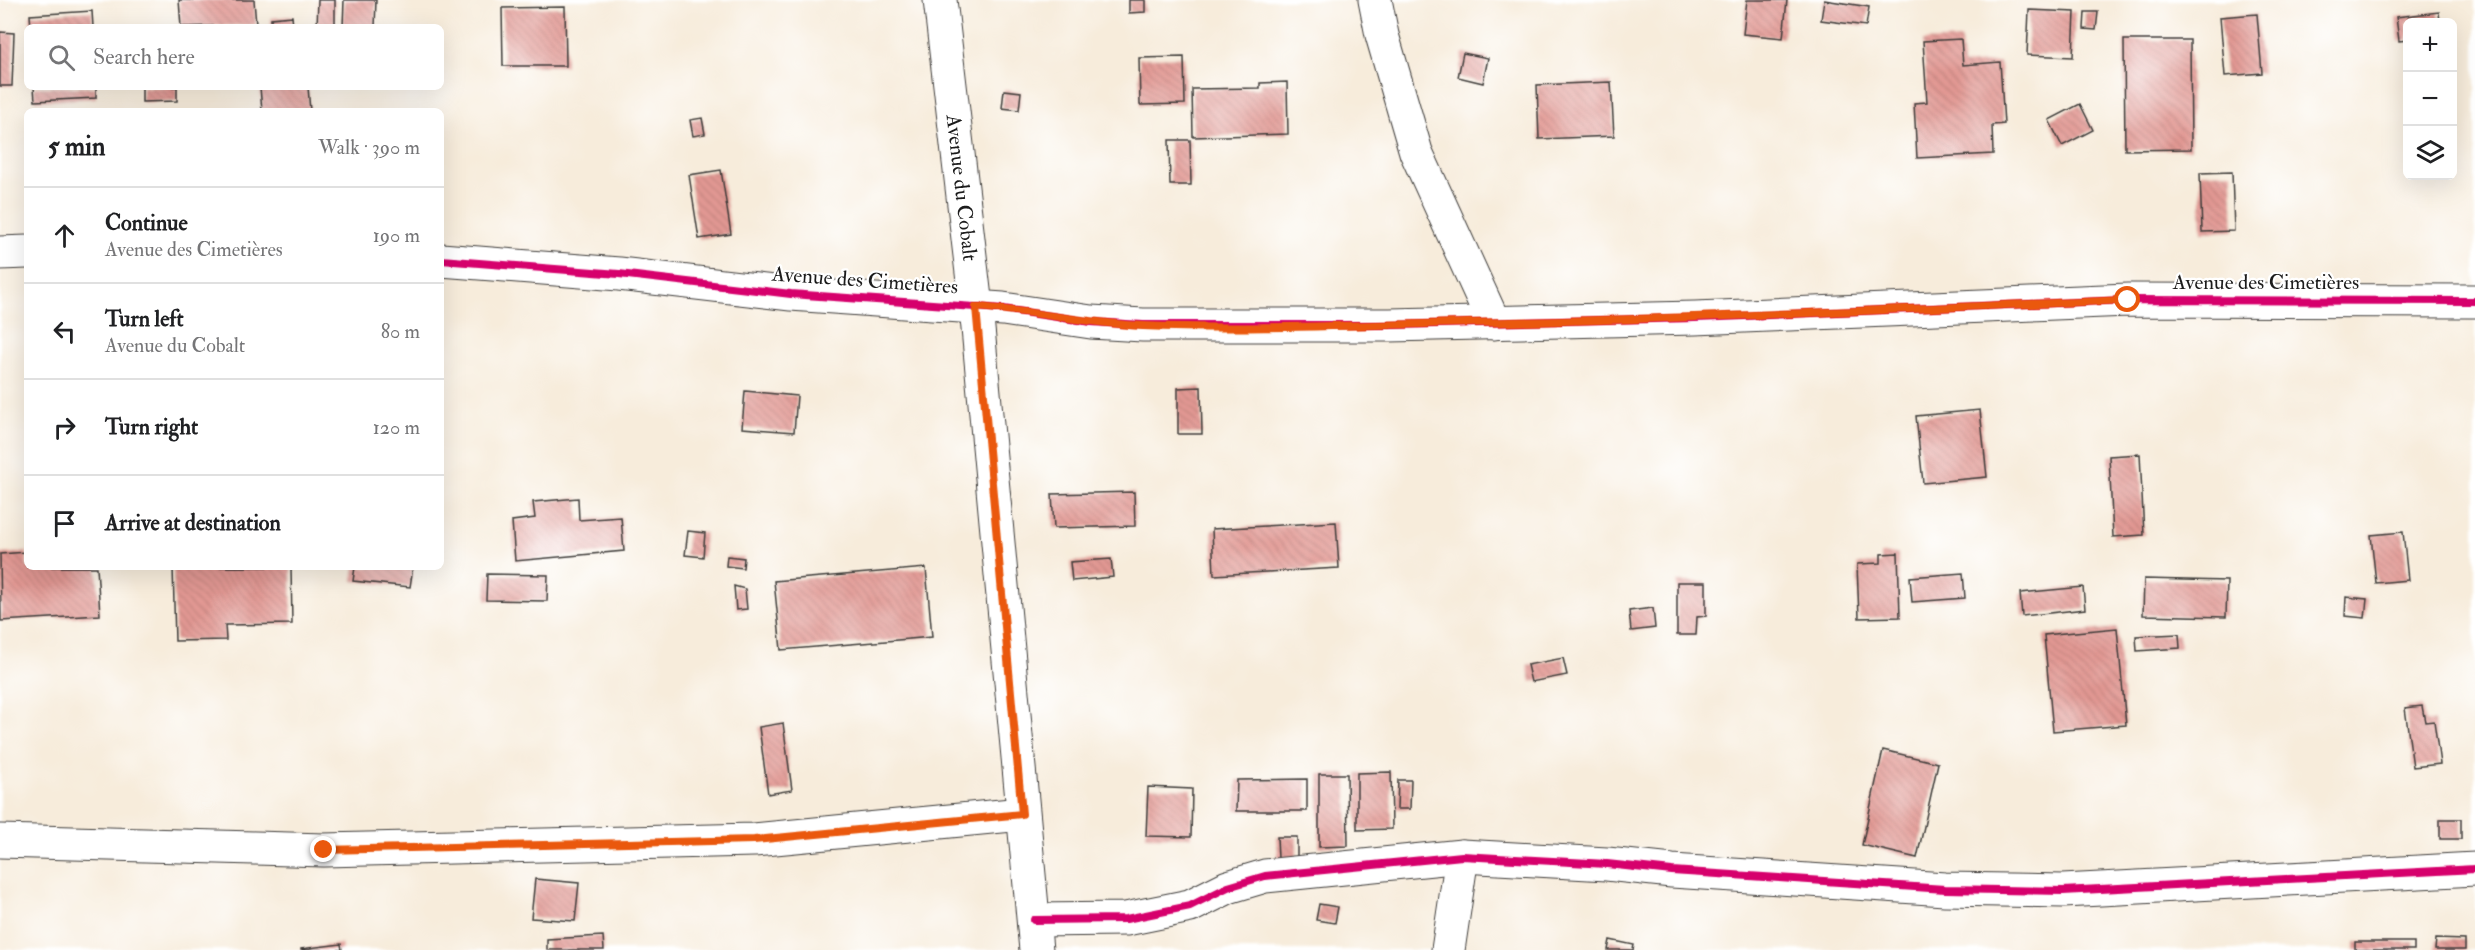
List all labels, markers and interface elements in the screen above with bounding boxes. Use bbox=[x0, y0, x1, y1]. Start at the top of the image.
map controls bbox=[2403, 18, 2457, 180]
button: + bbox=[2403, 18, 2457, 72]
search box bbox=[24, 24, 444, 90]
icon: search bbox=[45, 41, 78, 74]
text: Search here bbox=[93, 43, 195, 71]
button: − bbox=[2403, 72, 2457, 126]
street label: Avenue du Cobalt bbox=[939, 112, 984, 263]
button: layers bbox=[2403, 126, 2457, 180]
text: 5 min bbox=[48, 131, 105, 163]
text: Walk · 390 m bbox=[318, 135, 420, 160]
text: Continue bbox=[105, 209, 188, 237]
icon: ahead bbox=[48, 219, 81, 252]
text: 190 m bbox=[373, 223, 420, 248]
text: Avenue des Cimetières bbox=[105, 237, 283, 262]
street label: Avenue des Cimetières bbox=[770, 260, 959, 300]
street label: Avenue des Cimetières bbox=[2172, 269, 2359, 296]
route start bbox=[2114, 286, 2140, 312]
text: Turn left bbox=[105, 305, 184, 333]
icon: left bbox=[48, 315, 81, 348]
text: 80 m bbox=[381, 319, 420, 344]
text: Avenue du Cobalt bbox=[105, 333, 245, 358]
icon: right bbox=[48, 411, 81, 444]
text: Turn right bbox=[105, 413, 198, 441]
text: 120 m bbox=[373, 415, 420, 440]
icon: arrive bbox=[48, 507, 81, 540]
text: Arrive at destination bbox=[105, 509, 281, 537]
route end bbox=[310, 836, 336, 862]

